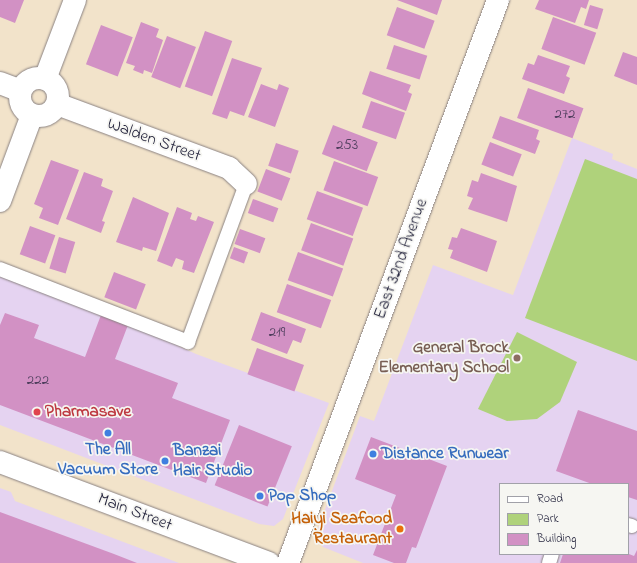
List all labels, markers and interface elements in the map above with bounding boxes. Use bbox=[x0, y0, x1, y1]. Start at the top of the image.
house number: 272 bbox=[554, 106, 576, 124]
street label: Walden Street bbox=[105, 114, 203, 166]
house number: 253 bbox=[336, 137, 358, 155]
street label: East 32nd Avenue bbox=[370, 196, 432, 322]
house number: 219 bbox=[269, 324, 285, 342]
place label: General Brock Elementary School bbox=[379, 338, 509, 378]
marker: General Brock Elementary School bbox=[512, 353, 522, 363]
house number: 222 bbox=[27, 372, 49, 390]
place label: Pharmasave bbox=[45, 402, 131, 422]
marker: Pharmasave bbox=[32, 407, 42, 417]
marker: The All Vacuum Store bbox=[103, 428, 113, 438]
place label: The All Vacuum Store bbox=[58, 440, 158, 480]
place label: Banzai Hair Studio bbox=[173, 441, 252, 481]
place label: Distance Runwear bbox=[381, 444, 509, 464]
marker: Distance Runwear bbox=[368, 449, 378, 459]
marker: Banzai Hair Studio bbox=[160, 456, 170, 466]
legend bbox=[499, 483, 629, 555]
place label: Pop Shop bbox=[268, 486, 336, 506]
street label: Main Street bbox=[95, 488, 175, 536]
text: Road bbox=[537, 490, 563, 508]
marker: Pop Shop bbox=[255, 491, 265, 501]
place label: Haiyi Seafood Restaurant bbox=[291, 509, 392, 549]
text: Park bbox=[537, 510, 559, 528]
marker: Haiyi Seafood Restaurant bbox=[395, 524, 405, 534]
text: Building bbox=[537, 530, 576, 548]

